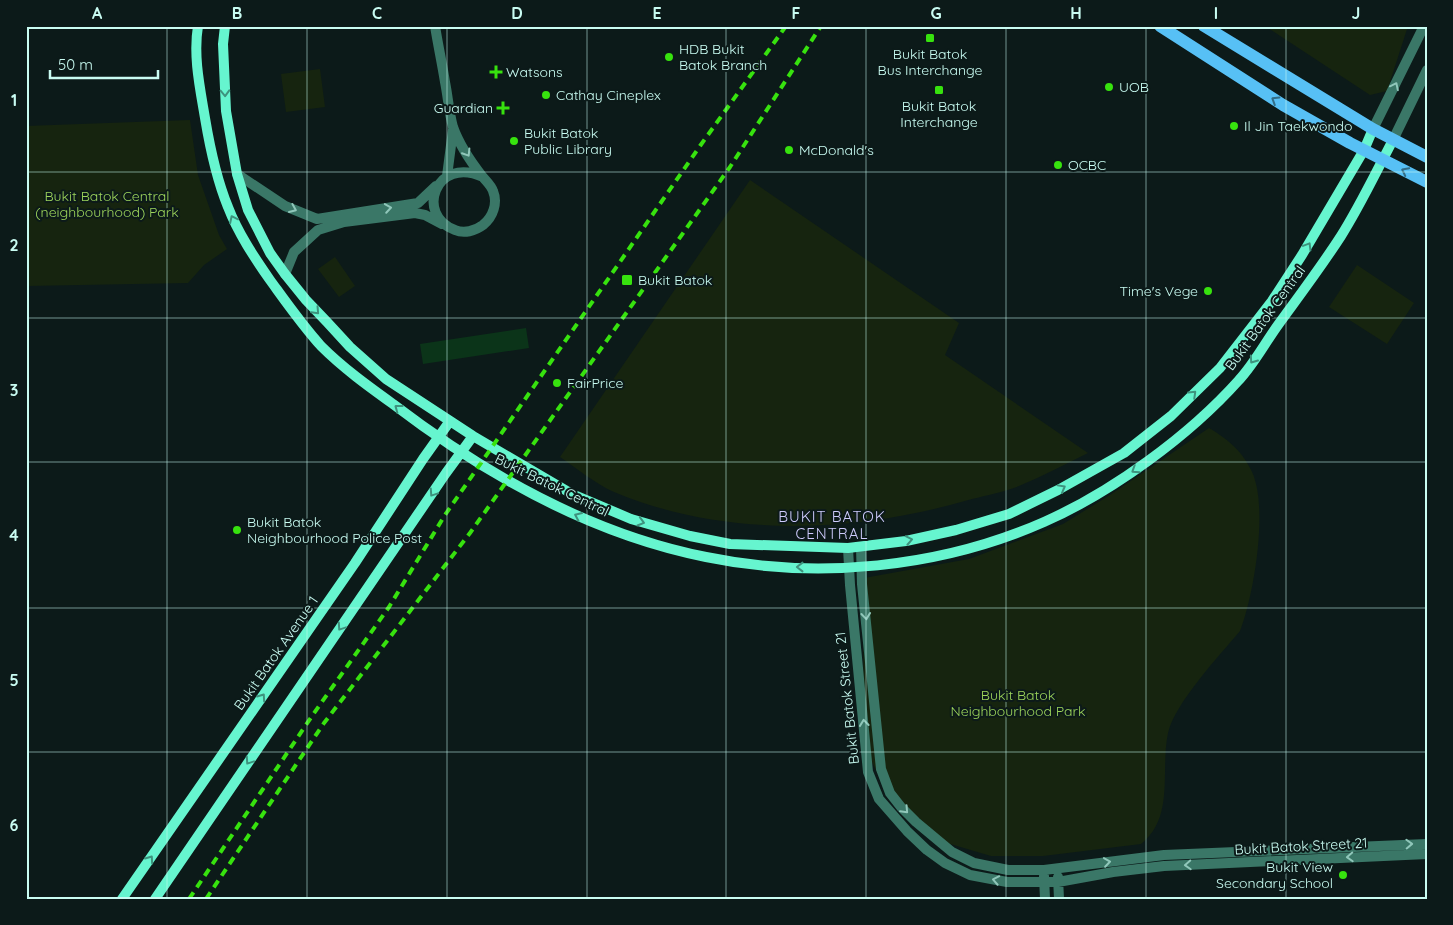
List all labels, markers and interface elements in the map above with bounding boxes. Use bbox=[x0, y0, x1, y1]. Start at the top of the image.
text: A bbox=[92, 3, 103, 23]
text: B bbox=[232, 3, 242, 23]
text: C bbox=[372, 3, 382, 23]
text: D bbox=[511, 3, 523, 23]
text: E bbox=[652, 3, 662, 23]
text: F bbox=[792, 3, 801, 23]
text: G bbox=[930, 3, 942, 23]
text: H bbox=[1070, 3, 1082, 23]
text: I bbox=[1214, 3, 1218, 23]
text: J bbox=[1352, 3, 1360, 23]
marker: Bukit Batok Bus Interchange bbox=[924, 32, 936, 44]
place label: HDB Bukit Batok Branch bbox=[679, 40, 767, 74]
place label: Bukit Batok Bus Interchange bbox=[878, 45, 983, 79]
scale bar bbox=[50, 48, 158, 80]
marker: HDB Bukit Batok Branch bbox=[663, 51, 675, 63]
text: 50 m bbox=[58, 55, 93, 74]
place label: Watsons bbox=[506, 63, 563, 81]
marker: Watsons bbox=[490, 66, 502, 78]
place label: UOB bbox=[1119, 78, 1149, 96]
marker: UOB bbox=[1103, 81, 1115, 93]
one-way arrow bbox=[1389, 82, 1400, 91]
marker: Bukit Batok Interchange bbox=[933, 84, 945, 96]
place label: Cathay Cineplex bbox=[556, 86, 661, 104]
one-way arrow bbox=[220, 89, 231, 97]
marker: Cathay Cineplex bbox=[540, 89, 552, 101]
text: 1 bbox=[11, 90, 17, 110]
place label: Bukit Batok Interchange bbox=[900, 97, 978, 131]
one-way arrow bbox=[1272, 97, 1281, 107]
place label: Guardian bbox=[434, 99, 493, 117]
marker: Guardian bbox=[497, 102, 509, 114]
place label: Il Jin Taekwondo bbox=[1244, 117, 1352, 135]
marker: Il Jin Taekwondo bbox=[1228, 120, 1240, 132]
place label: Bukit Batok Public Library bbox=[524, 124, 612, 158]
marker: Bukit Batok Public Library bbox=[508, 135, 520, 147]
place label: McDonald's bbox=[799, 141, 874, 159]
marker: McDonald's bbox=[783, 144, 795, 156]
one-way arrow bbox=[460, 147, 470, 156]
place label: OCBC bbox=[1068, 156, 1106, 174]
marker: OCBC bbox=[1052, 159, 1064, 171]
one-way arrow bbox=[1401, 167, 1410, 177]
park label: Bukit Batok Central (neighbourhood) Park bbox=[35, 187, 179, 221]
one-way arrow bbox=[288, 203, 297, 214]
one-way arrow bbox=[384, 203, 392, 214]
one-way arrow bbox=[229, 215, 239, 224]
text: 2 bbox=[9, 235, 19, 255]
one-way arrow bbox=[1302, 242, 1312, 251]
street label: Bukit Batok Central bbox=[1221, 262, 1309, 374]
place label: Bukit Batok bbox=[638, 271, 712, 289]
marker: Bukit Batok bbox=[620, 273, 634, 287]
place label: Time's Vege bbox=[1120, 282, 1198, 300]
marker: Time's Vege bbox=[1202, 285, 1214, 297]
one-way arrow bbox=[310, 306, 319, 315]
one-way arrow bbox=[1250, 355, 1259, 364]
place label: FairPrice bbox=[567, 374, 623, 392]
marker: FairPrice bbox=[551, 377, 563, 389]
text: 3 bbox=[10, 380, 18, 400]
one-way arrow bbox=[1188, 391, 1197, 400]
one-way arrow bbox=[395, 406, 404, 414]
street label: Bukit Batok Central bbox=[492, 450, 612, 520]
one-way arrow bbox=[1131, 463, 1140, 473]
one-way arrow bbox=[1056, 484, 1065, 494]
one-way arrow bbox=[429, 488, 439, 497]
district label: BUKIT BATOK CENTRAL bbox=[778, 507, 886, 543]
one-way arrow bbox=[574, 512, 583, 522]
place label: Bukit Batok Neighbourhood Police Post bbox=[247, 513, 422, 547]
one-way arrow bbox=[636, 516, 644, 526]
marker: Bukit Batok Neighbourhood Police Post bbox=[231, 524, 243, 536]
text: 4 bbox=[9, 525, 19, 545]
one-way arrow bbox=[904, 536, 913, 546]
one-way arrow bbox=[796, 562, 804, 572]
street label: Bukit Batok Avenue 1 bbox=[230, 593, 322, 713]
one-way arrow bbox=[860, 612, 871, 620]
one-way arrow bbox=[338, 621, 347, 631]
street label: Bukit Batok Street 21 bbox=[831, 631, 863, 765]
text: 5 bbox=[9, 670, 19, 690]
park label: Bukit Batok Neighbourhood Park bbox=[951, 686, 1085, 720]
one-way arrow bbox=[256, 693, 265, 702]
one-way arrow bbox=[859, 719, 870, 727]
one-way arrow bbox=[246, 756, 255, 765]
one-way arrow bbox=[899, 805, 908, 814]
text: 6 bbox=[10, 815, 19, 835]
street label: Bukit Batok Street 21 bbox=[1234, 834, 1368, 858]
one-way arrow bbox=[1405, 839, 1413, 850]
one-way arrow bbox=[1345, 852, 1353, 863]
one-way arrow bbox=[144, 855, 153, 865]
one-way arrow bbox=[1103, 857, 1111, 868]
place label: Bukit View Secondary School bbox=[1216, 858, 1333, 892]
one-way arrow bbox=[1184, 859, 1192, 870]
marker: Bukit View Secondary School bbox=[1337, 869, 1349, 881]
one-way arrow bbox=[991, 876, 1000, 886]

